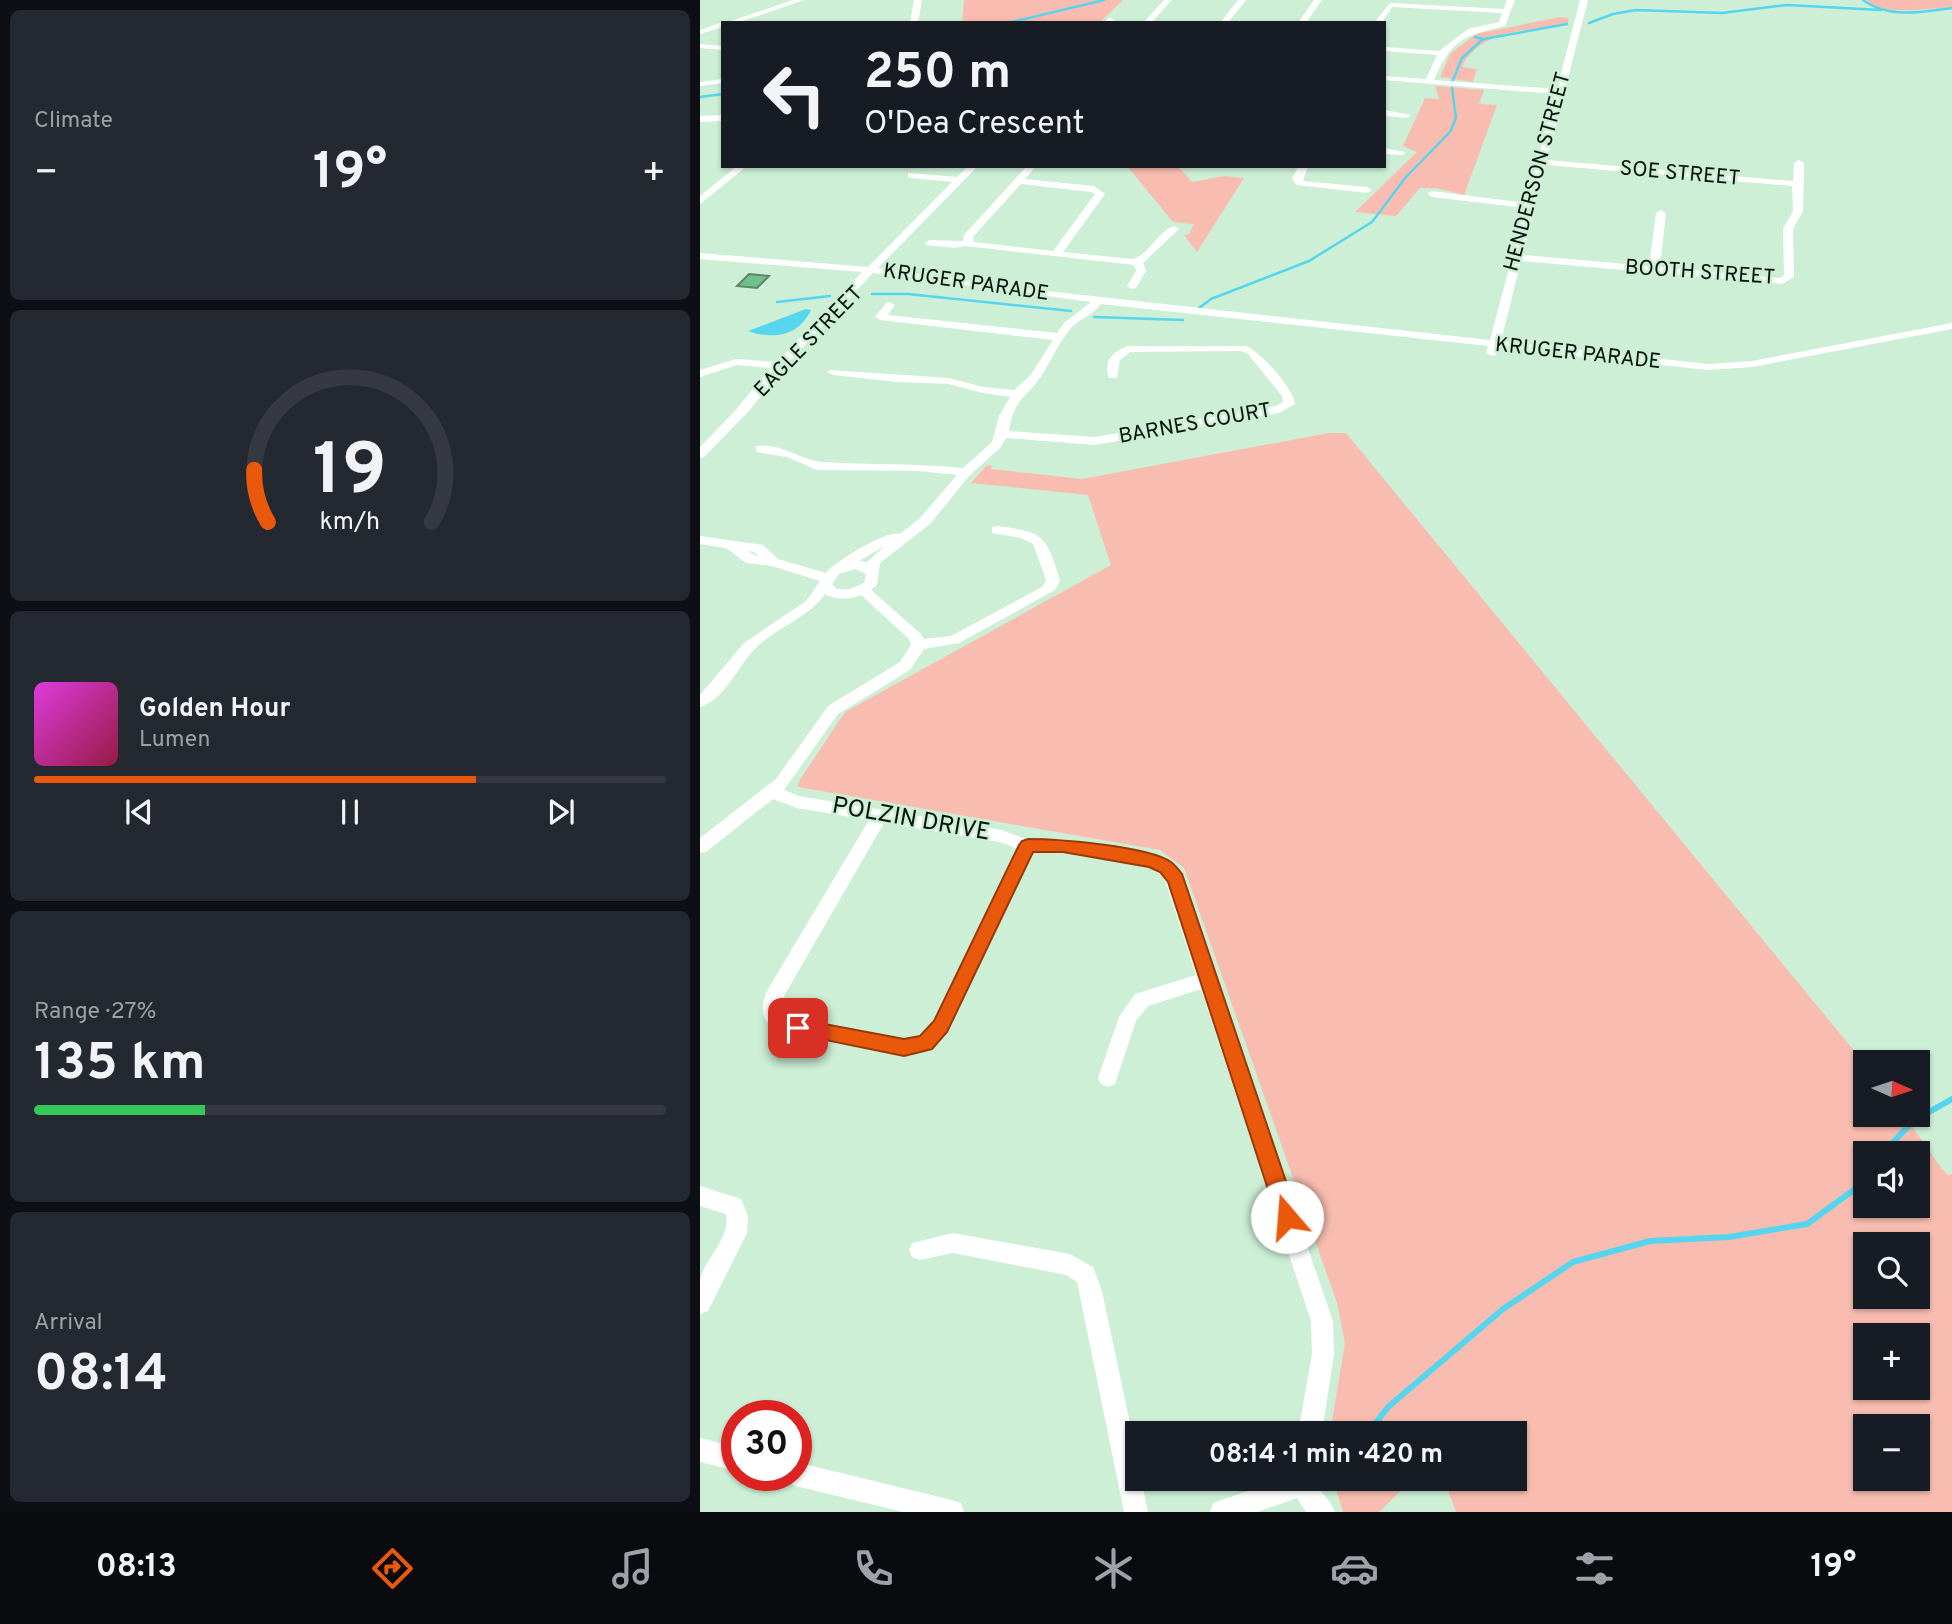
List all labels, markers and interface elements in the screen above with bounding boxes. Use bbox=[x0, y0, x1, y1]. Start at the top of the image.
text: 250 m bbox=[864, 44, 1011, 106]
icon: left bbox=[749, 49, 840, 140]
street label: HENDERSON STREET bbox=[1498, 69, 1578, 275]
text: O'Dea Crescent bbox=[864, 105, 1084, 145]
text: Climate bbox=[34, 107, 113, 136]
text: 19° bbox=[313, 141, 387, 207]
text: − bbox=[34, 150, 59, 199]
text: + bbox=[641, 150, 666, 199]
street label: SOE STREET bbox=[1619, 155, 1741, 193]
street label: BOOTH STREET bbox=[1624, 254, 1776, 292]
street label: KRUGER PARADE bbox=[882, 258, 1050, 308]
street label: EAGLE STREET bbox=[749, 280, 869, 404]
street label: KRUGER PARADE bbox=[1494, 332, 1662, 376]
street label: BARNES COURT bbox=[1117, 397, 1273, 451]
text: 19 bbox=[313, 428, 387, 520]
text: km/h bbox=[320, 506, 380, 538]
text: Golden Hour bbox=[139, 693, 290, 726]
text: Lumen bbox=[139, 726, 210, 755]
street label: POLZIN DRIVE bbox=[830, 791, 992, 849]
icon: previous bbox=[120, 793, 158, 831]
icon: pause bbox=[331, 793, 369, 831]
icon: next bbox=[542, 793, 580, 831]
text: Range · 27% bbox=[34, 998, 157, 1027]
pin bbox=[768, 998, 828, 1058]
icon: arrive bbox=[779, 1009, 817, 1047]
text: 135 km bbox=[34, 1032, 205, 1098]
north arrow bbox=[1853, 1050, 1930, 1127]
map controls bbox=[1853, 1050, 1930, 1491]
button: sound bbox=[1853, 1141, 1930, 1218]
position arrow bbox=[1250, 1180, 1324, 1254]
button: search bbox=[1853, 1232, 1930, 1309]
text: Arrival bbox=[34, 1309, 103, 1338]
button: + bbox=[1853, 1323, 1930, 1400]
text: 08:14 bbox=[34, 1343, 168, 1409]
speed limit sign: 30 bbox=[721, 1400, 812, 1491]
button: − bbox=[1853, 1414, 1930, 1491]
text: 08:14 · 1 min · 420 m bbox=[1209, 1439, 1443, 1472]
icon: directions bbox=[368, 1544, 417, 1593]
icon: music bbox=[608, 1544, 657, 1593]
icon: phone bbox=[849, 1544, 898, 1593]
icon: climate bbox=[1089, 1544, 1138, 1593]
icon: car bbox=[1330, 1544, 1379, 1593]
icon: filters bbox=[1570, 1544, 1619, 1593]
text: 08:13 bbox=[96, 1548, 177, 1588]
text: 19° bbox=[1810, 1548, 1856, 1588]

